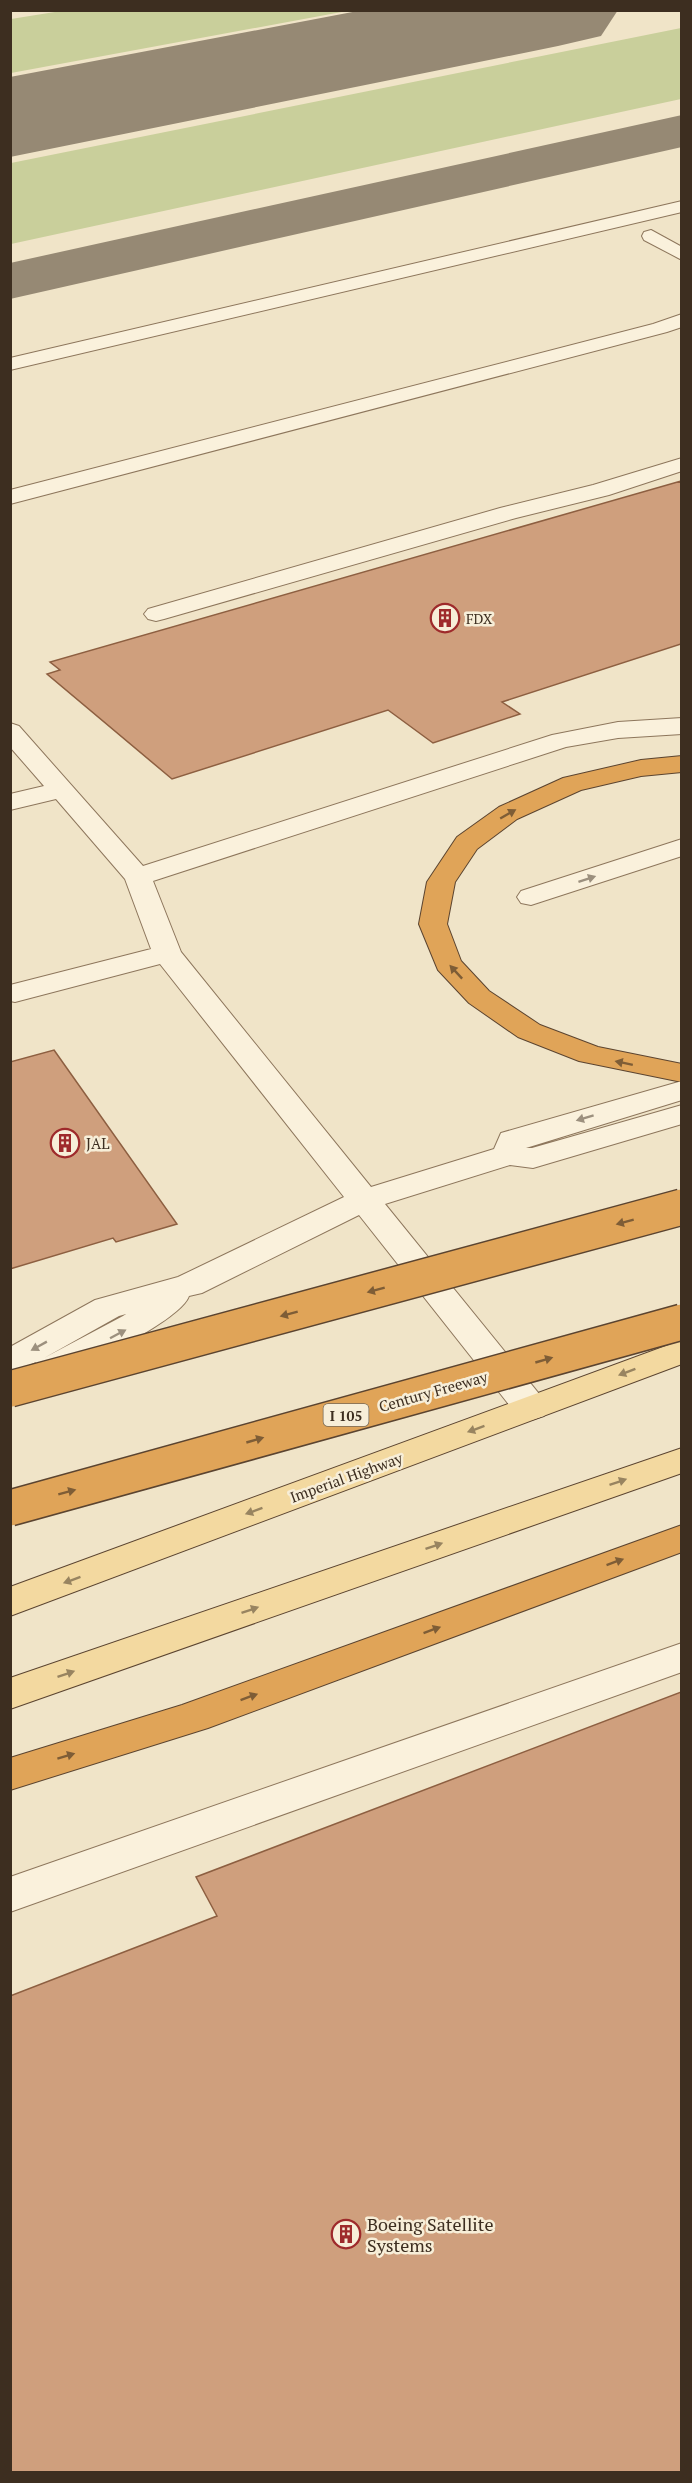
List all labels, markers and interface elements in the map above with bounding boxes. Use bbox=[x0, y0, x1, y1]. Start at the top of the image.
building icon: FDX bbox=[429, 602, 461, 634]
place label: FDX bbox=[466, 609, 493, 628]
one-way arrow bbox=[500, 808, 516, 819]
one-way arrow bbox=[578, 874, 596, 883]
one-way arrow bbox=[449, 965, 463, 980]
one-way arrow bbox=[614, 1058, 633, 1067]
one-way arrow bbox=[576, 1114, 594, 1123]
building icon: JAL bbox=[49, 1127, 81, 1159]
place label: JAL bbox=[86, 1133, 110, 1153]
one-way arrow bbox=[616, 1218, 634, 1228]
one-way arrow bbox=[367, 1286, 385, 1295]
one-way arrow bbox=[280, 1309, 298, 1319]
one-way arrow bbox=[110, 1329, 127, 1339]
one-way arrow bbox=[30, 1341, 47, 1351]
one-way arrow bbox=[535, 1355, 553, 1364]
street label: Century Freeway bbox=[376, 1366, 490, 1416]
one-way arrow bbox=[618, 1368, 636, 1377]
road number: I 105 bbox=[324, 1404, 368, 1426]
one-way arrow bbox=[467, 1424, 485, 1434]
one-way arrow bbox=[246, 1435, 264, 1444]
street label: Imperial Highway bbox=[287, 1447, 405, 1507]
one-way arrow bbox=[609, 1476, 627, 1486]
one-way arrow bbox=[58, 1487, 76, 1496]
one-way arrow bbox=[245, 1507, 263, 1517]
one-way arrow bbox=[425, 1541, 443, 1551]
one-way arrow bbox=[606, 1557, 624, 1567]
one-way arrow bbox=[62, 1575, 80, 1585]
one-way arrow bbox=[241, 1605, 259, 1615]
one-way arrow bbox=[423, 1624, 441, 1634]
one-way arrow bbox=[57, 1669, 75, 1679]
one-way arrow bbox=[240, 1691, 258, 1701]
one-way arrow bbox=[57, 1751, 75, 1760]
place label: Boeing Satellite Systems bbox=[367, 2212, 494, 2257]
building icon: Boeing Satellite Systems bbox=[330, 2218, 362, 2250]

